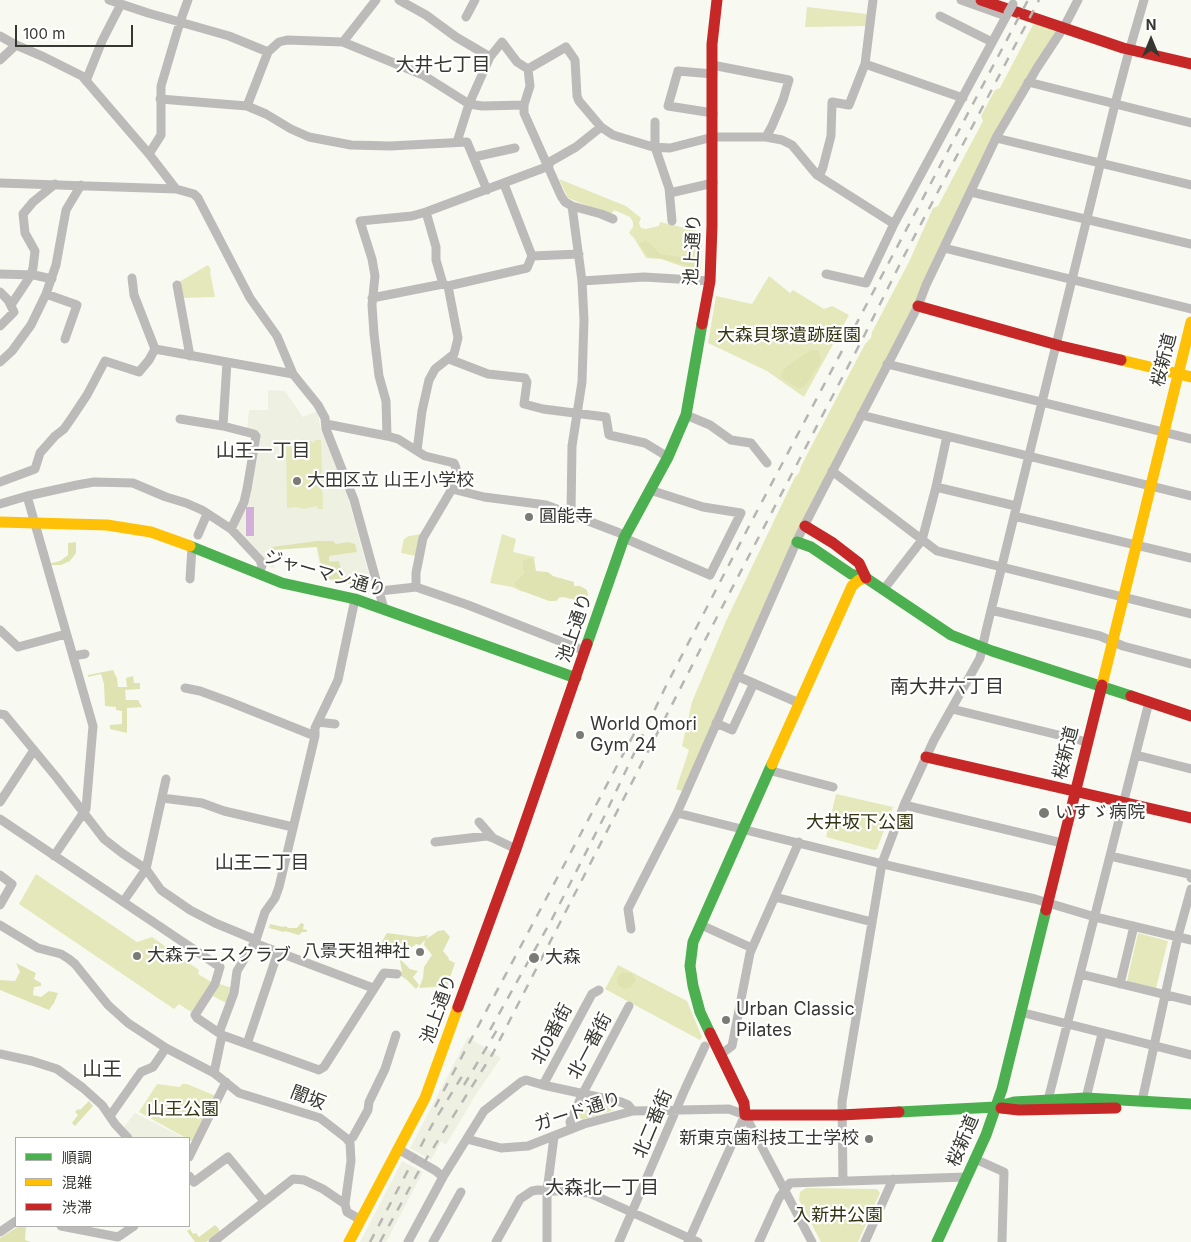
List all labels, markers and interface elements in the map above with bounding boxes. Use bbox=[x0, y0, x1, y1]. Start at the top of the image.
scale bar bbox=[18, 15, 135, 47]
north arrow bbox=[1126, 15, 1176, 65]
text: N bbox=[1146, 16, 1156, 33]
text: 100 m bbox=[23, 24, 65, 43]
district label: 大井七丁目 bbox=[396, 54, 490, 76]
street label: 池上通り bbox=[680, 213, 706, 287]
park label: 大森貝塚遺跡庭園 bbox=[717, 325, 861, 347]
street label: 桜新道 bbox=[1147, 331, 1181, 389]
district label: 山王一丁目 bbox=[216, 440, 310, 462]
place label: 大田区立 山王小学校 bbox=[307, 470, 474, 492]
marker: 大田区立 山王小学校 bbox=[291, 475, 303, 487]
place label: 圓能寺 bbox=[539, 506, 593, 528]
marker: 圓能寺 bbox=[523, 511, 535, 523]
street label: ジャーマン通り bbox=[261, 546, 389, 602]
street label: 池上通り bbox=[553, 590, 597, 666]
district label: 南大井六丁目 bbox=[890, 676, 1004, 698]
place label: World Omori Gym 24 bbox=[590, 714, 697, 756]
street label: 桜新道 bbox=[1049, 724, 1083, 782]
marker: World Omori Gym 24 bbox=[574, 729, 586, 741]
place label: いすゞ病院 bbox=[1055, 802, 1145, 824]
marker: いすゞ病院 bbox=[1037, 806, 1051, 820]
park label: 大井坂下公園 bbox=[806, 812, 914, 834]
district label: 山王二丁目 bbox=[215, 852, 309, 874]
place label: 八景天祖神社 bbox=[302, 941, 410, 963]
place label: 大森テニスクラブ bbox=[147, 945, 291, 967]
marker: 八景天祖神社 bbox=[414, 946, 426, 958]
place label: 大森 bbox=[545, 947, 581, 969]
marker: 大森テニスクラブ bbox=[131, 950, 143, 962]
marker: 大森 bbox=[527, 951, 541, 965]
street label: 池上通り bbox=[417, 971, 461, 1047]
place label: Urban Classic Pilates bbox=[736, 999, 855, 1042]
street label: 北0番街 bbox=[527, 1000, 577, 1068]
street label: 北一番街 bbox=[564, 1009, 616, 1083]
marker: Urban Classic Pilates bbox=[720, 1014, 732, 1026]
district label: 山王 bbox=[82, 1058, 122, 1082]
street label: 闇坂 bbox=[287, 1081, 329, 1115]
street label: 北二番街 bbox=[629, 1087, 677, 1161]
street label: ガード通り bbox=[532, 1088, 624, 1136]
park label: 山王公園 bbox=[147, 1099, 219, 1121]
street label: 桜新道 bbox=[943, 1112, 983, 1170]
place label: 新東京歯科技工士学校 bbox=[679, 1128, 859, 1150]
marker: 新東京歯科技工士学校 bbox=[863, 1133, 875, 1145]
legend bbox=[15, 1137, 190, 1227]
text: 順調 bbox=[62, 1148, 92, 1167]
text: 混雑 bbox=[62, 1173, 92, 1192]
district label: 大森北一丁目 bbox=[545, 1177, 659, 1199]
text: 渋滞 bbox=[62, 1198, 92, 1217]
park label: 入新井公園 bbox=[793, 1205, 883, 1227]

